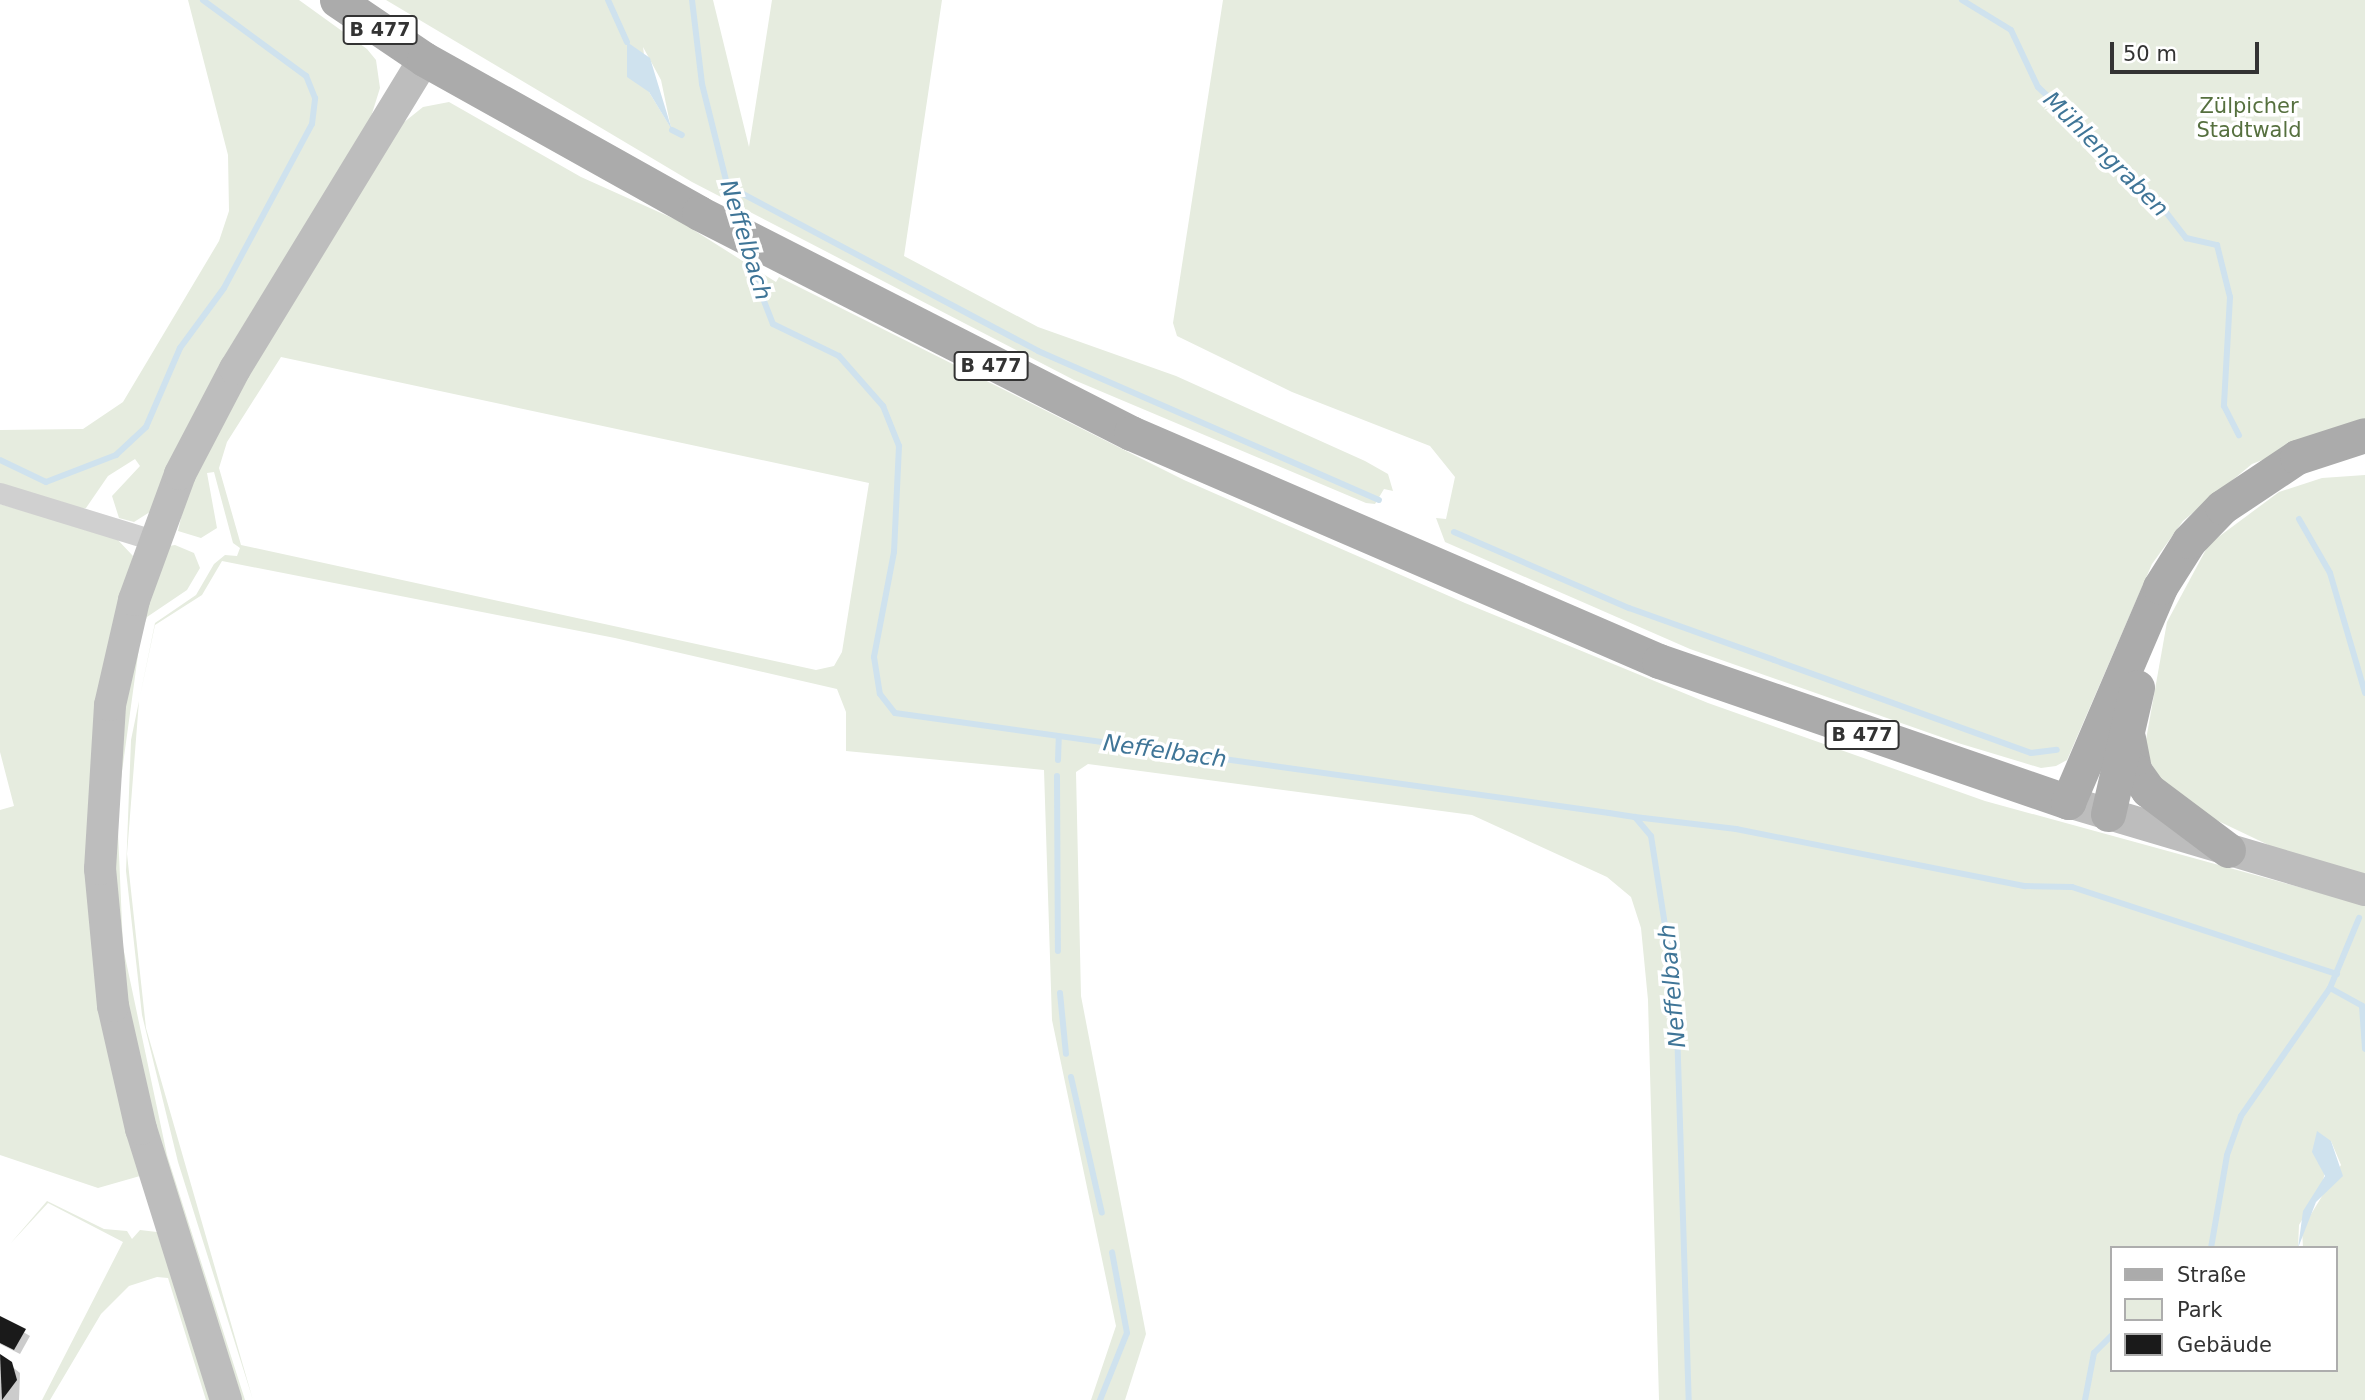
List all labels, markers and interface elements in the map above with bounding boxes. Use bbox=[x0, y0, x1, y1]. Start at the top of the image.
road number: B 477 bbox=[342, 14, 418, 46]
scale bar bbox=[2113, 28, 2262, 72]
text: 50 m bbox=[2123, 42, 2177, 66]
water label: Mühlengraben bbox=[2038, 86, 2174, 222]
park label: Zülpicher Stadtwald bbox=[2196, 93, 2302, 143]
water label: Neffelbach bbox=[715, 176, 777, 304]
road number: B 477 bbox=[953, 350, 1030, 382]
road number: B 477 bbox=[1824, 720, 1900, 750]
water label: Neffelbach bbox=[1101, 729, 1229, 773]
water label: Neffelbach bbox=[1653, 923, 1691, 1049]
legend bbox=[2110, 1246, 2337, 1372]
text: Straße bbox=[2177, 1263, 2246, 1287]
text: Park bbox=[2177, 1298, 2222, 1322]
text: Gebäude bbox=[2177, 1333, 2272, 1357]

